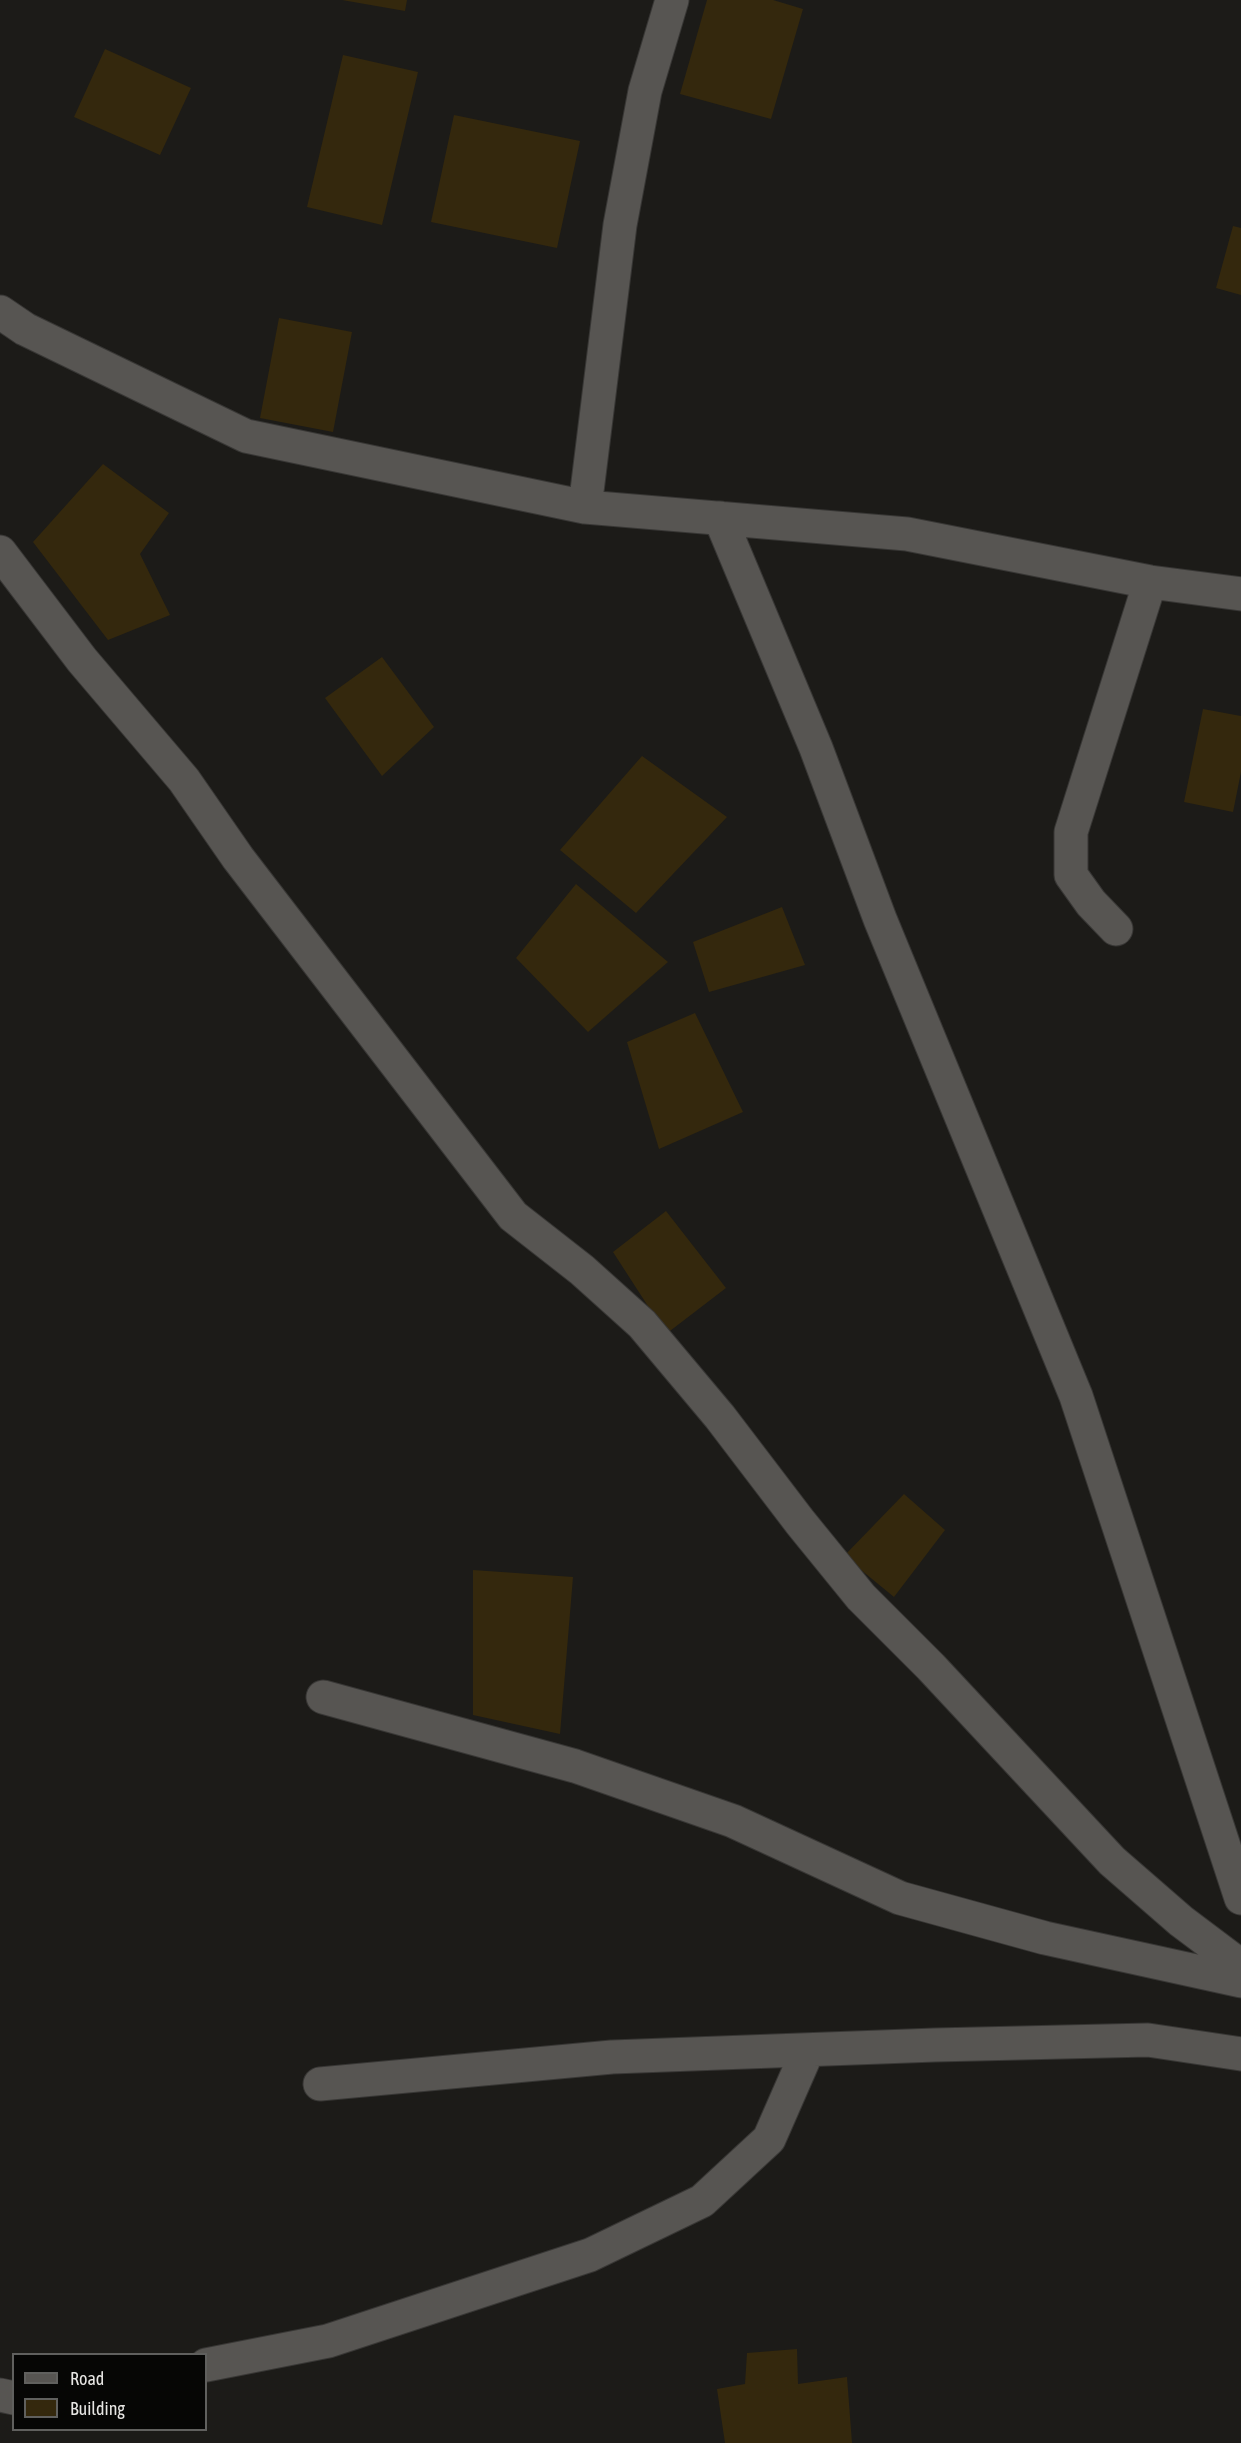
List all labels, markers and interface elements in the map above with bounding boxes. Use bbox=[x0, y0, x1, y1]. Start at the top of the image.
legend bbox=[12, 2353, 207, 2431]
text: Road bbox=[70, 2368, 104, 2389]
text: Building bbox=[70, 2398, 125, 2419]

